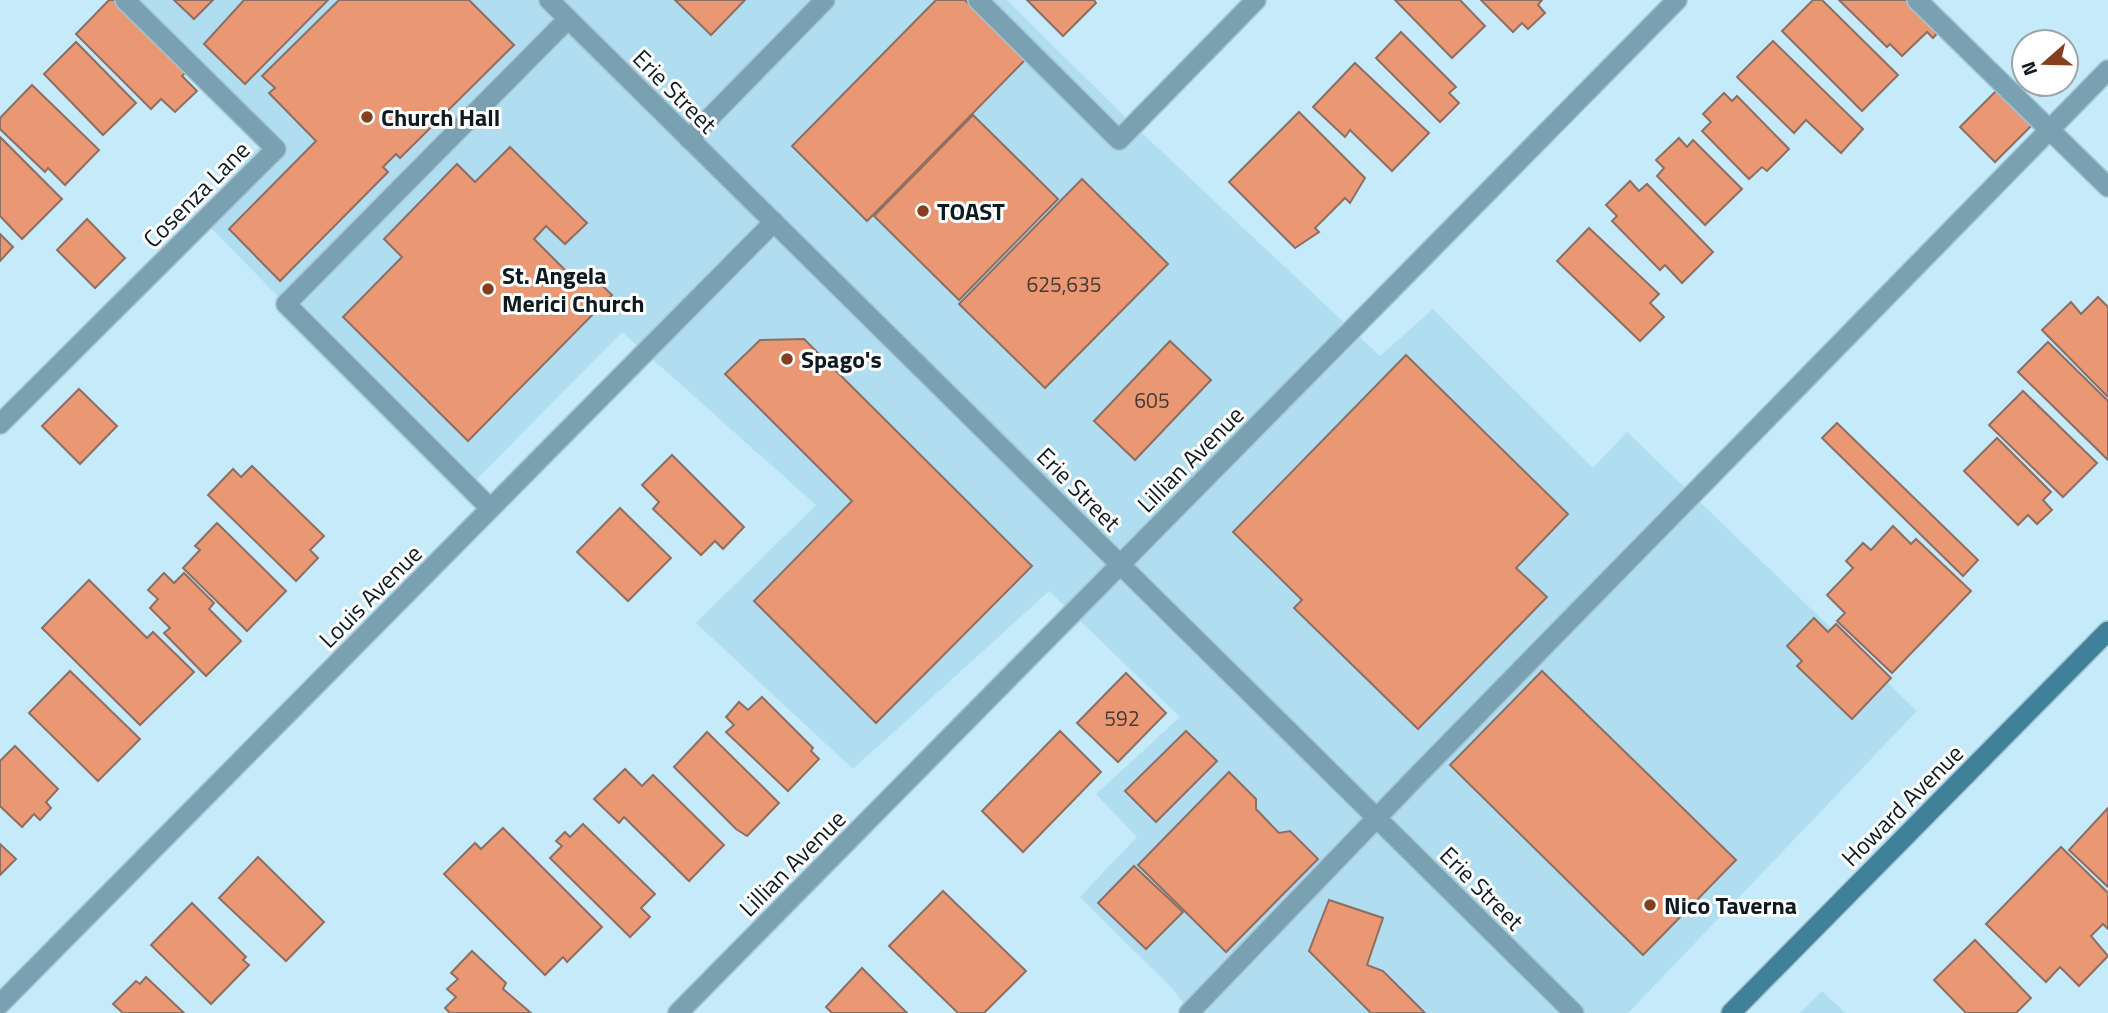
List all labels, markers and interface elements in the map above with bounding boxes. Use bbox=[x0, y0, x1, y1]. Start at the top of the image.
north arrow bbox=[2010, 28, 2080, 98]
street label: Erie Street bbox=[625, 41, 726, 142]
text: N bbox=[2013, 58, 2044, 80]
place label: Church Hall bbox=[381, 99, 500, 135]
marker: Church Hall bbox=[359, 109, 375, 125]
street label: Cosenza Lane bbox=[134, 132, 258, 256]
place label: TOAST bbox=[937, 193, 1005, 229]
marker: TOAST bbox=[915, 203, 931, 219]
place label: St. Angela Merici Church bbox=[502, 257, 644, 321]
house number: 625,635 bbox=[1026, 268, 1102, 300]
marker: St. Angela Merici Church bbox=[480, 281, 496, 297]
place label: Spago's bbox=[801, 341, 882, 377]
marker: Spago's bbox=[779, 351, 795, 367]
house number: 605 bbox=[1134, 384, 1170, 416]
street label: Lillian Avenue bbox=[1128, 397, 1252, 521]
street label: Erie Street bbox=[1029, 439, 1130, 540]
street label: Louis Avenue bbox=[310, 536, 430, 656]
house number: 592 bbox=[1104, 702, 1140, 734]
street label: Howard Avenue bbox=[1833, 736, 1971, 874]
street label: Lillian Avenue bbox=[730, 801, 854, 925]
street label: Erie Street bbox=[1432, 838, 1533, 939]
place label: Nico Taverna bbox=[1664, 887, 1797, 923]
marker: Nico Taverna bbox=[1642, 897, 1658, 913]

